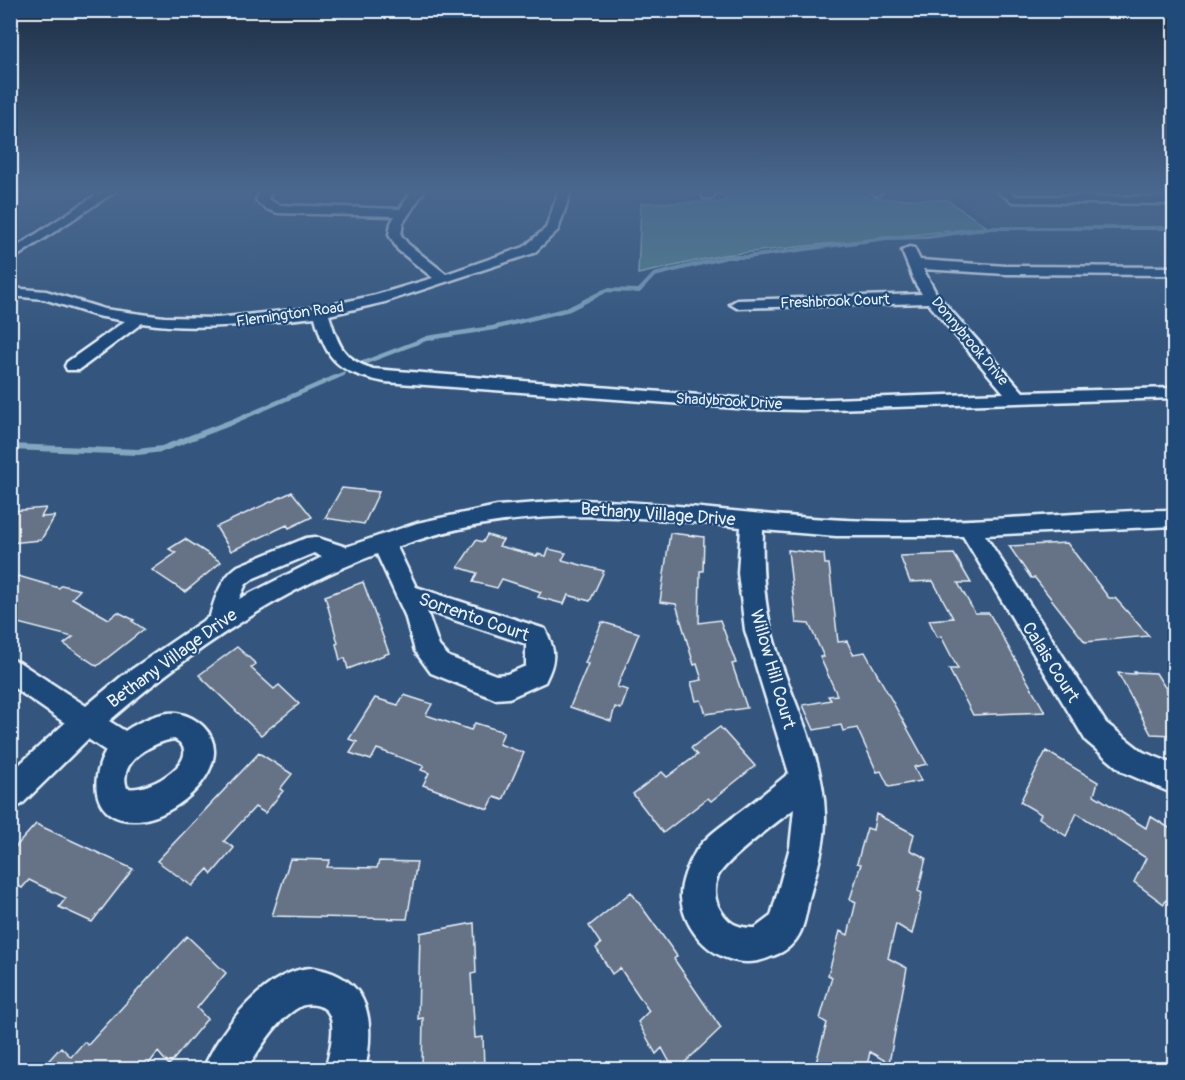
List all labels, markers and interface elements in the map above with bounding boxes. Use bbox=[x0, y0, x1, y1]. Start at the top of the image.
street label: Freshbrook Court bbox=[780, 290, 891, 313]
street label: Donnybrook Drive bbox=[927, 293, 1013, 390]
street label: Flemington Road bbox=[235, 298, 345, 331]
street label: Shadybrook Drive bbox=[675, 389, 783, 414]
street label: Bethany Village Drive bbox=[580, 498, 736, 531]
street label: Sorrento Court bbox=[415, 588, 533, 647]
street label: Bethany Village Drive bbox=[103, 603, 242, 713]
street label: Willow Hill Court bbox=[744, 607, 801, 732]
street label: Calais Court bbox=[1017, 618, 1085, 707]

